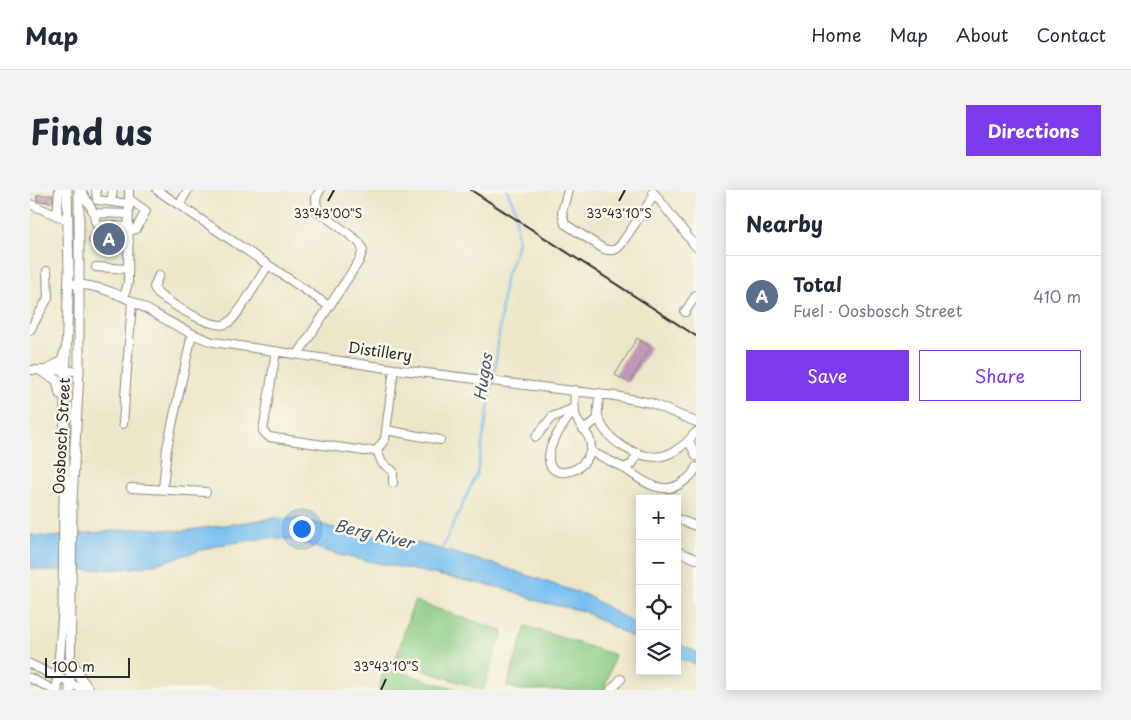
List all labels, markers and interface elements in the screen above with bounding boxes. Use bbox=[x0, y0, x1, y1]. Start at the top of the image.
text: Map bbox=[25, 17, 78, 53]
text: Home bbox=[811, 21, 861, 48]
text: Map bbox=[889, 21, 928, 48]
text: About bbox=[956, 21, 1008, 48]
text: Contact bbox=[1036, 21, 1106, 48]
text: Find us bbox=[30, 104, 152, 157]
button: Directions bbox=[966, 105, 1101, 156]
text: 33°43'00"S bbox=[294, 204, 362, 222]
text: 33°43'10"S bbox=[586, 204, 652, 222]
text: Nearby bbox=[746, 207, 823, 239]
pin: A bbox=[93, 220, 125, 258]
text: Total bbox=[793, 270, 842, 298]
text: A bbox=[756, 284, 768, 308]
text: 410 m bbox=[1033, 284, 1081, 308]
text: Fuel · Oosbosch Street bbox=[793, 298, 962, 322]
street label: Distillery bbox=[347, 335, 414, 366]
water label: Hugos bbox=[466, 350, 498, 402]
button: Save bbox=[746, 350, 909, 401]
button: Share bbox=[919, 350, 1081, 401]
street label: Oosbosch Street bbox=[46, 377, 75, 495]
map controls bbox=[636, 495, 681, 675]
button: + bbox=[636, 495, 681, 540]
water label: Berg River bbox=[332, 512, 419, 554]
your location bbox=[289, 516, 315, 542]
button: − bbox=[636, 540, 681, 585]
button: locate bbox=[636, 585, 681, 630]
button: layers bbox=[636, 630, 681, 675]
scale bar bbox=[45, 655, 130, 678]
text: 100 m bbox=[52, 656, 95, 677]
text: 33°43'10"S bbox=[353, 657, 419, 675]

